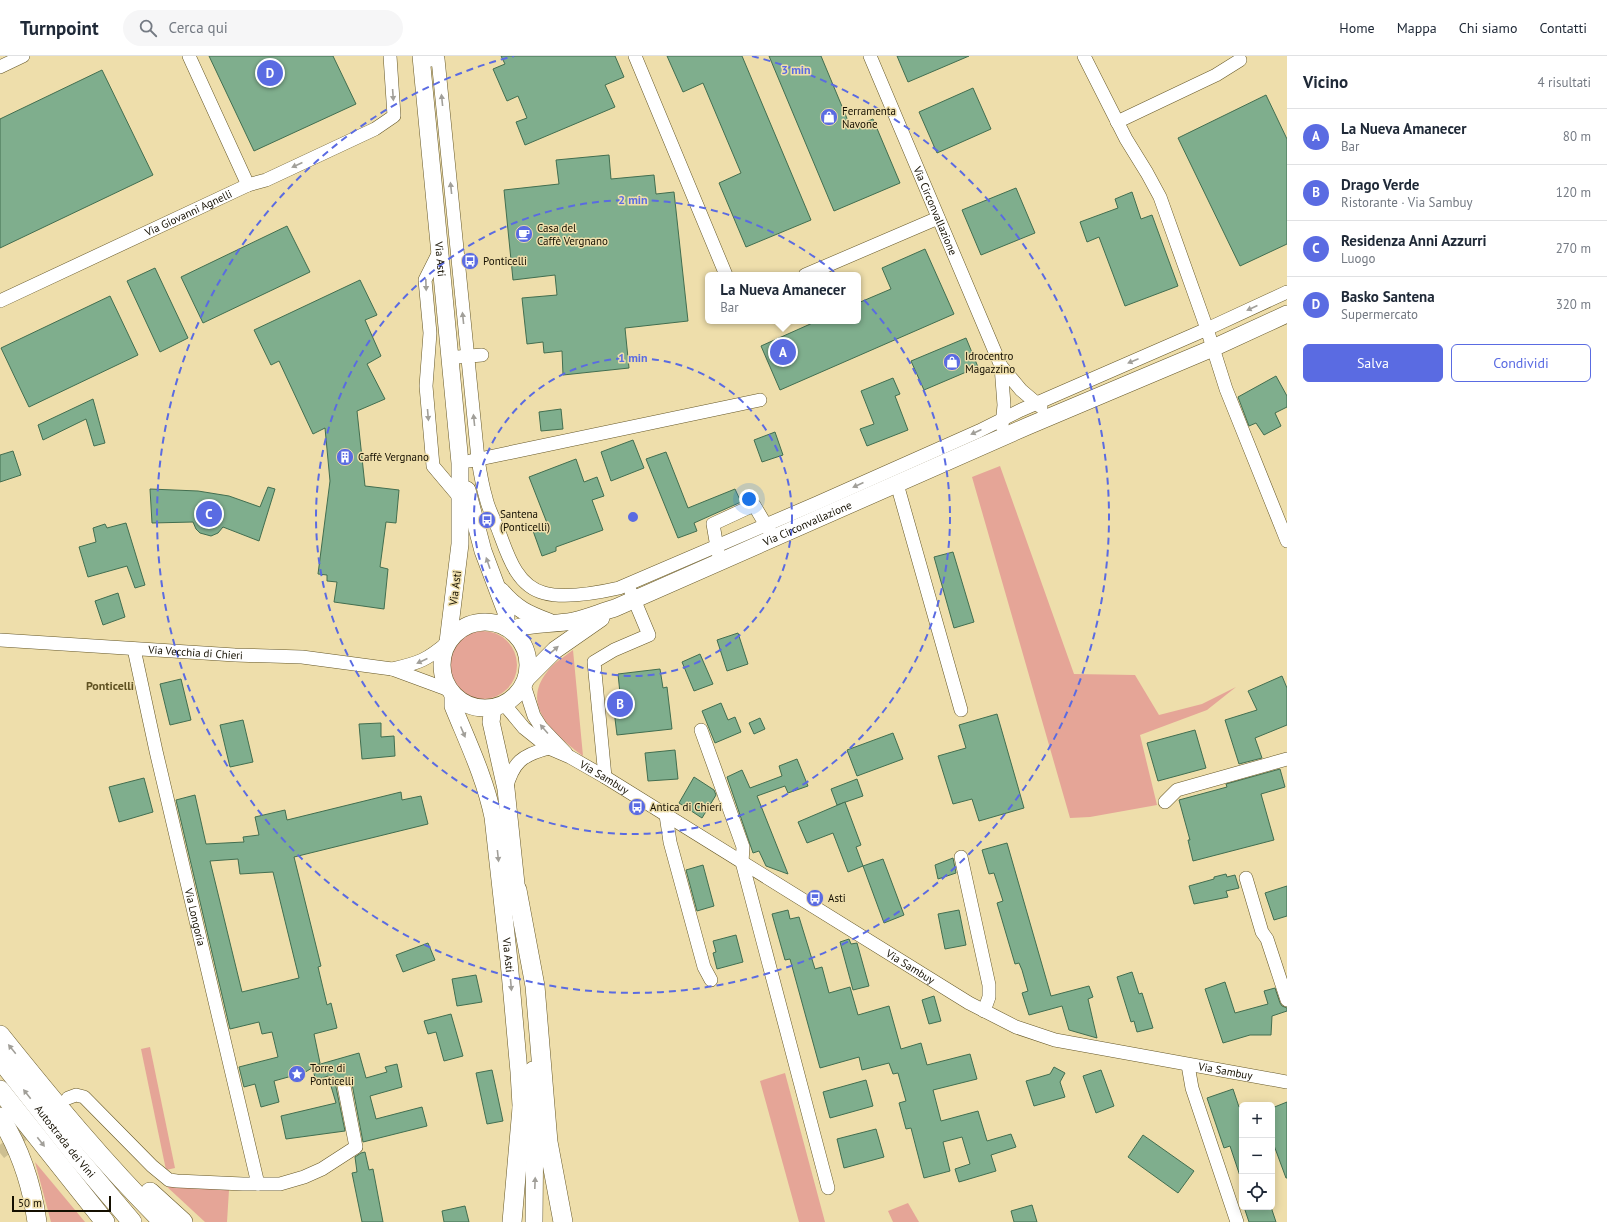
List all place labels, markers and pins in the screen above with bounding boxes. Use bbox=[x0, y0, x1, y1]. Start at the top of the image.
pin: D bbox=[257, 58, 283, 88]
place label: Ferramenta Navone bbox=[842, 104, 896, 131]
shop icon: Ferramenta Navone bbox=[819, 107, 839, 127]
place label: Casa del Caffè Vergnano bbox=[537, 221, 608, 248]
cafe icon: Casa del Caffè Vergnano bbox=[514, 224, 534, 244]
bus stop icon: Ponticelli bbox=[460, 251, 480, 271]
place label: Ponticelli bbox=[483, 254, 527, 268]
pin: A bbox=[770, 337, 796, 367]
place label: Idrocentro Magazzino bbox=[965, 349, 1015, 376]
shop icon: Idrocentro Magazzino bbox=[942, 352, 962, 372]
building icon: Caffè Vergnano bbox=[335, 447, 355, 467]
place label: Caffè Vergnano bbox=[358, 450, 429, 464]
pin: C bbox=[196, 499, 222, 529]
place label: Santena (Ponticelli) bbox=[500, 507, 550, 534]
bus stop icon: Santena (Ponticelli) bbox=[477, 510, 497, 530]
centre of rings bbox=[626, 510, 640, 524]
pin: B bbox=[607, 689, 633, 719]
bus stop icon: Antica di Chieri bbox=[627, 797, 647, 817]
place label: Antica di Chieri bbox=[650, 800, 722, 814]
bus stop icon: Asti bbox=[805, 888, 825, 908]
place label: Asti bbox=[828, 891, 846, 905]
place label: Torre di Ponticelli bbox=[310, 1061, 354, 1088]
place icon: Torre di Ponticelli bbox=[287, 1064, 307, 1084]

